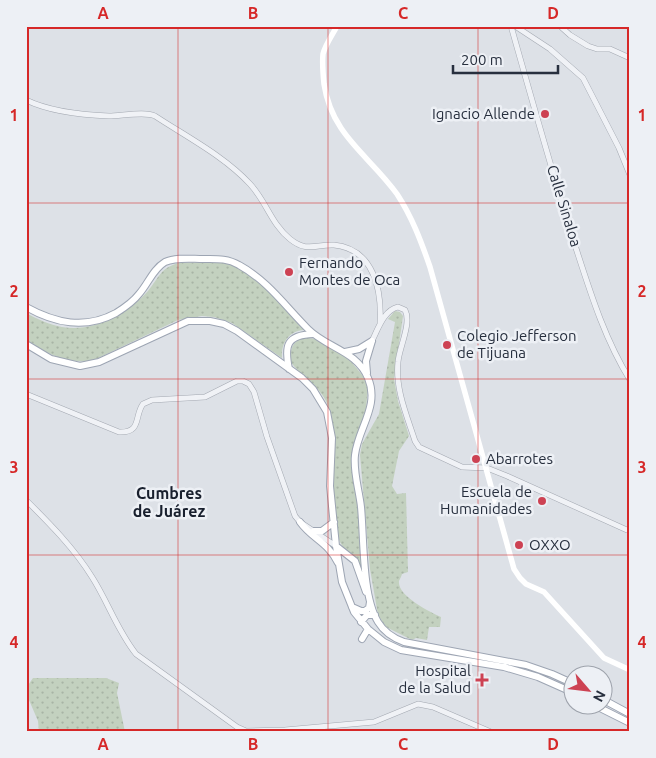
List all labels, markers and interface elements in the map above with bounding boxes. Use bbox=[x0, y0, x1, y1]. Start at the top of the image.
text: A bbox=[97, 4, 109, 22]
text: B bbox=[248, 4, 258, 22]
text: C bbox=[398, 4, 408, 22]
text: D bbox=[547, 4, 559, 22]
scale bar bbox=[453, 42, 558, 74]
text: 200 m bbox=[461, 51, 503, 68]
place label: Ignacio Allende bbox=[432, 105, 535, 122]
text: 1 bbox=[9, 106, 19, 124]
text: 1 bbox=[637, 106, 647, 124]
marker: Ignacio Allende bbox=[539, 108, 551, 120]
street label: Calle Sinaloa bbox=[544, 163, 585, 249]
place label: Fernando Montes de Oca bbox=[299, 254, 400, 288]
marker: Fernando Montes de Oca bbox=[283, 266, 295, 278]
text: 2 bbox=[9, 282, 19, 300]
text: 2 bbox=[637, 282, 647, 300]
place label: Colegio Jefferson de Tijuana bbox=[457, 327, 577, 361]
marker: Colegio Jefferson de Tijuana bbox=[441, 339, 453, 351]
place label: Abarrotes bbox=[486, 450, 553, 467]
marker: Abarrotes bbox=[470, 453, 482, 465]
text: 3 bbox=[9, 458, 19, 476]
text: 3 bbox=[637, 458, 647, 476]
place label: Escuela de Humanidades bbox=[440, 483, 532, 517]
district label: Cumbres de Juárez bbox=[133, 484, 205, 520]
marker: Escuela de Humanidades bbox=[536, 495, 548, 507]
place label: OXXO bbox=[529, 536, 571, 553]
marker: OXXO bbox=[513, 539, 525, 551]
text: 4 bbox=[9, 633, 19, 651]
text: 4 bbox=[637, 633, 647, 651]
place label: Hospital de la Salud bbox=[399, 662, 471, 696]
north arrow bbox=[564, 666, 614, 716]
marker: Hospital de la Salud bbox=[475, 673, 489, 687]
text: N bbox=[590, 688, 609, 704]
text: A bbox=[97, 735, 109, 753]
text: B bbox=[248, 735, 258, 753]
text: C bbox=[398, 735, 408, 753]
text: D bbox=[547, 735, 559, 753]

